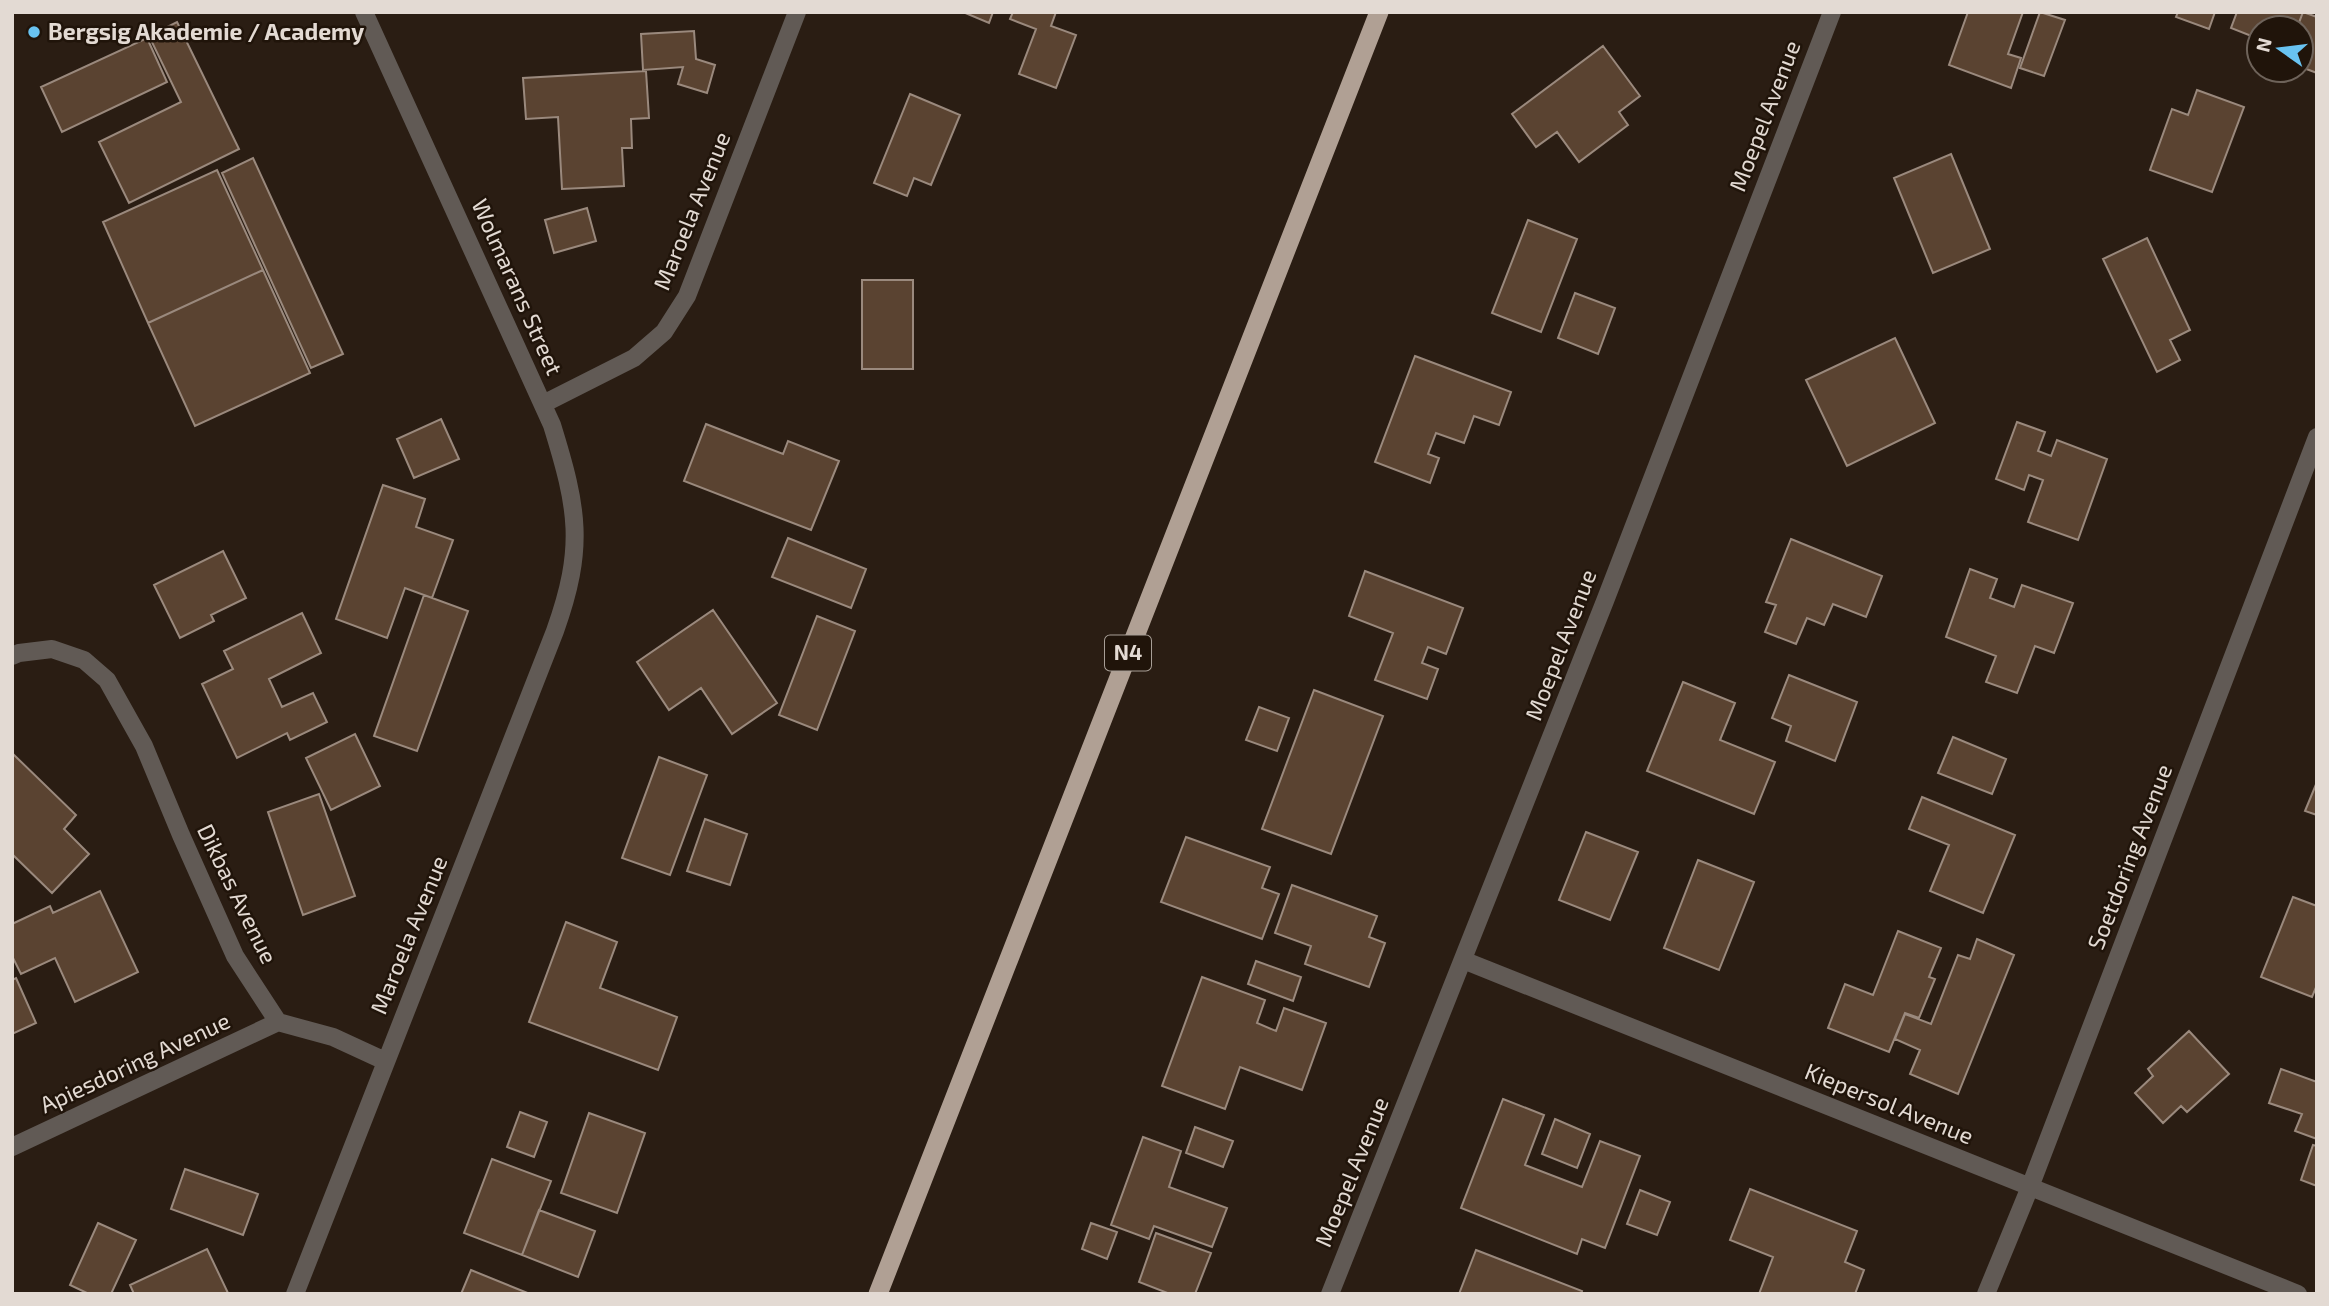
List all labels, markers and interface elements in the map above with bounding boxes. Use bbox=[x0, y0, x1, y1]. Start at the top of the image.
north arrow bbox=[2245, 14, 2315, 84]
place label: Bergsig Akademie / Academy bbox=[48, 17, 364, 45]
marker: Bergsig Akademie / Academy bbox=[26, 24, 42, 40]
text: N bbox=[2250, 35, 2276, 54]
street label: Moepel Avenue bbox=[1722, 36, 1806, 195]
street label: Maroela Avenue bbox=[647, 127, 736, 294]
street label: Wolmarans Street bbox=[466, 194, 569, 379]
street label: Moepel Avenue bbox=[1518, 565, 1602, 724]
road number: N4 bbox=[1105, 636, 1151, 670]
street label: Soetdoring Avenue bbox=[2081, 760, 2177, 953]
street label: Dikbas Avenue bbox=[192, 819, 284, 968]
street label: Maroela Avenue bbox=[364, 851, 453, 1018]
street label: Apiesdoring Avenue bbox=[35, 1006, 234, 1118]
street label: Kiepersol Avenue bbox=[1801, 1057, 1978, 1150]
street label: Moepel Avenue bbox=[1308, 1093, 1394, 1251]

